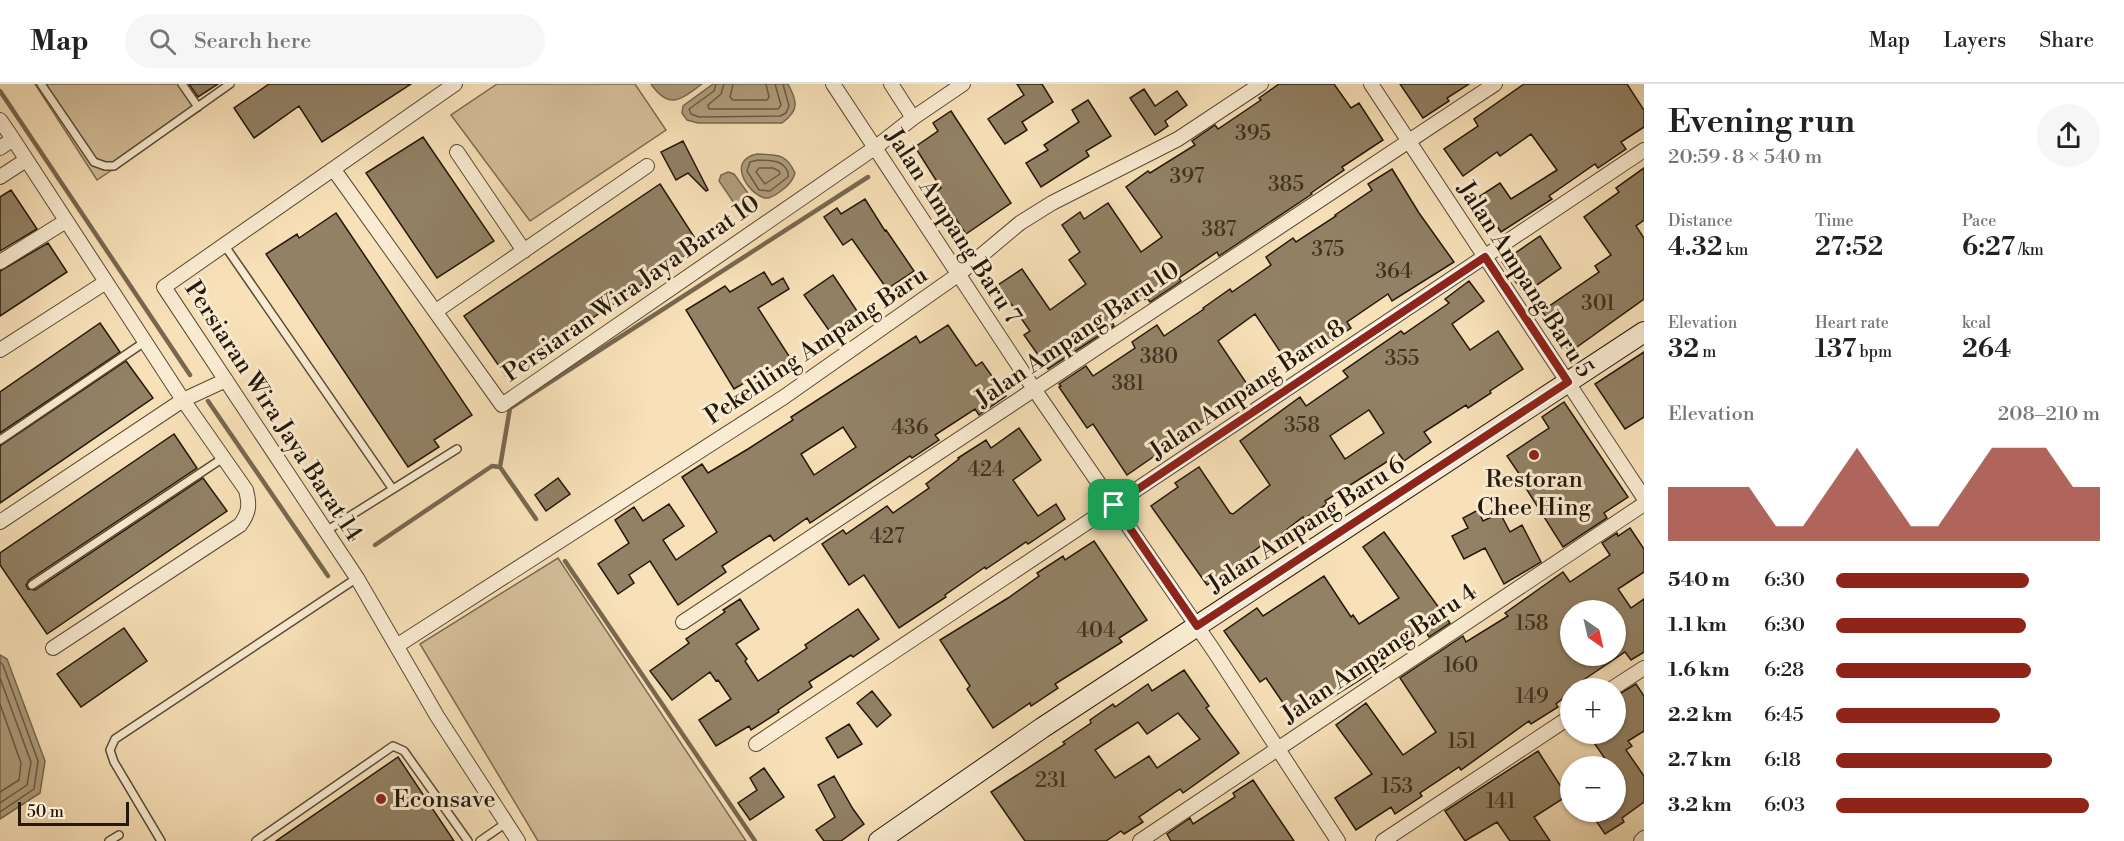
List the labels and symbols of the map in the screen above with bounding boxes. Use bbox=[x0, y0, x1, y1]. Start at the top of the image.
house number: 395 bbox=[1235, 121, 1271, 147]
street label: Jalan Ampang Baru 7 bbox=[878, 122, 1027, 330]
house number: 397 bbox=[1170, 164, 1205, 190]
house number: 385 bbox=[1268, 172, 1304, 198]
street label: Jalan Ampang Baru 5 bbox=[1450, 175, 1600, 383]
street label: Persiaran Wira Jaya Barat 10 bbox=[497, 189, 766, 389]
house number: 387 bbox=[1202, 217, 1237, 243]
house number: 375 bbox=[1312, 237, 1344, 263]
street label: Jalan Ampang Baru 10 bbox=[969, 255, 1185, 415]
house number: 364 bbox=[1375, 259, 1413, 285]
street label: Pekeliling Ampang Baru bbox=[700, 260, 934, 432]
street label: Persiaran Wira Jaya Barat 14 bbox=[177, 275, 369, 548]
house number: 301 bbox=[1581, 291, 1615, 317]
street label: Jalan Ampang Baru 8 bbox=[1143, 313, 1351, 467]
house number: 380 bbox=[1140, 344, 1178, 370]
house number: 355 bbox=[1385, 346, 1419, 372]
house number: 381 bbox=[1111, 371, 1145, 397]
house number: 358 bbox=[1284, 413, 1320, 439]
house number: 436 bbox=[892, 415, 929, 441]
marker: Restoran Chee Hing bbox=[1527, 448, 1541, 462]
street label: Jalan Ampang Baru 6 bbox=[1201, 450, 1411, 600]
house number: 424 bbox=[967, 457, 1005, 483]
place label: Restoran Chee Hing bbox=[1477, 465, 1591, 523]
pin bbox=[1088, 479, 1139, 530]
house number: 427 bbox=[870, 524, 905, 550]
street label: Jalan Ampang Baru 4 bbox=[1275, 577, 1483, 731]
north arrow bbox=[1560, 600, 1626, 666]
house number: 158 bbox=[1515, 611, 1549, 637]
house number: 404 bbox=[1077, 618, 1115, 644]
house number: 160 bbox=[1444, 653, 1478, 679]
house number: 149 bbox=[1515, 684, 1549, 710]
house number: 151 bbox=[1447, 729, 1477, 755]
house number: 231 bbox=[1035, 768, 1067, 794]
house number: 153 bbox=[1381, 774, 1413, 800]
place label: Econsave bbox=[393, 785, 496, 815]
house number: 141 bbox=[1486, 789, 1516, 815]
marker: Econsave bbox=[374, 792, 388, 806]
scale bar bbox=[18, 799, 129, 826]

